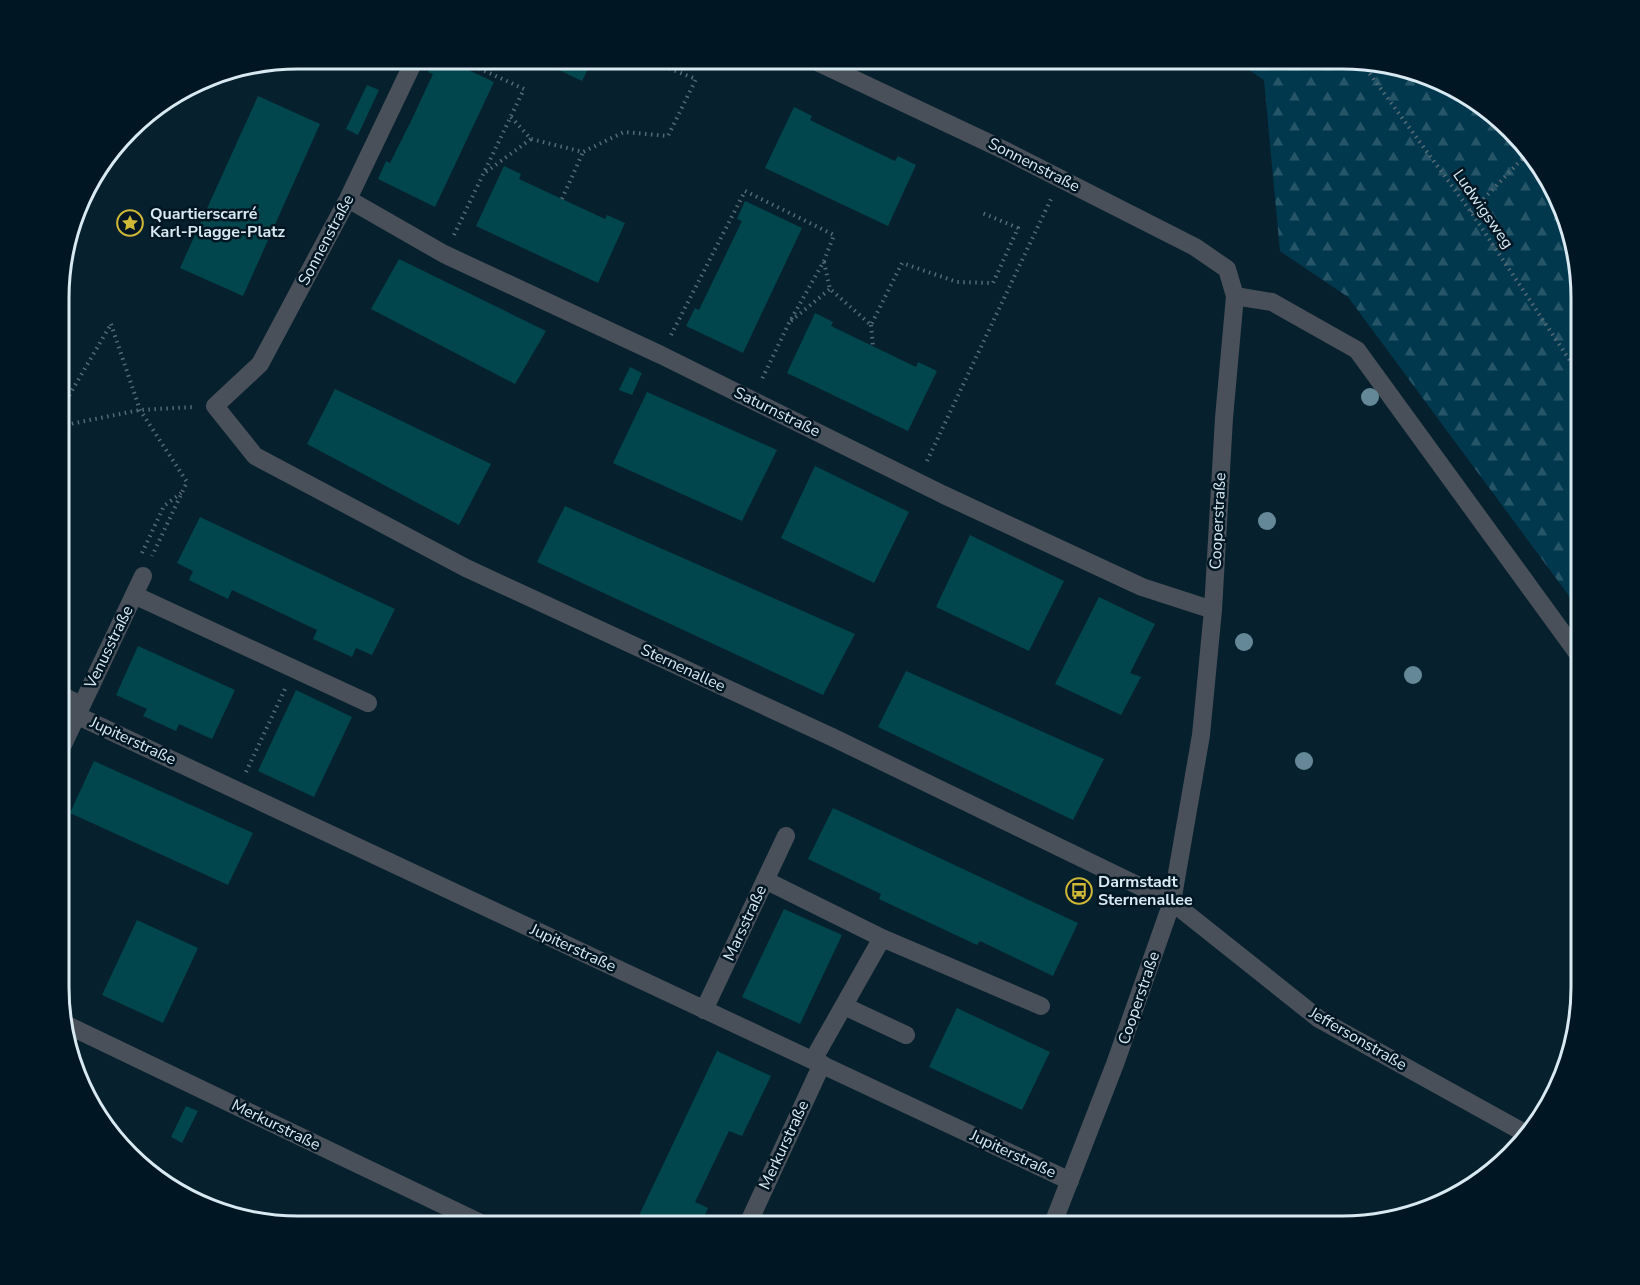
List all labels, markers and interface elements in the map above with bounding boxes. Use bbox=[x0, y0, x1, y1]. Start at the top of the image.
street label: Sonnenstraße bbox=[984, 132, 1084, 198]
street label: Ludwigsweg bbox=[1448, 165, 1518, 253]
street label: Sonnenstraße bbox=[293, 191, 359, 289]
place label: Quartierscarré Karl-Plagge-Platz bbox=[150, 203, 286, 243]
place icon: Quartierscarré Karl-Plagge-Platz bbox=[115, 208, 145, 238]
street label: Saturnstraße bbox=[730, 382, 824, 442]
street label: Cooperstraße bbox=[1204, 472, 1232, 570]
street label: Venusstraße bbox=[79, 602, 139, 693]
street label: Sternenallee bbox=[637, 639, 729, 697]
street label: Jupiterstraße bbox=[85, 711, 180, 771]
place label: Darmstadt Sternenallee bbox=[1098, 871, 1193, 911]
bus stop icon: Darmstadt Sternenallee bbox=[1064, 876, 1094, 906]
street label: Marsstraße bbox=[718, 882, 772, 964]
street label: Jupiterstraße bbox=[525, 918, 620, 978]
street label: Cooperstraße bbox=[1113, 948, 1165, 1048]
street label: Jeffersonstraße bbox=[1304, 1002, 1411, 1076]
street label: Merkurstraße bbox=[228, 1094, 324, 1156]
street label: Merkurstraße bbox=[754, 1097, 814, 1193]
street label: Jupiterstraße bbox=[965, 1124, 1060, 1184]

